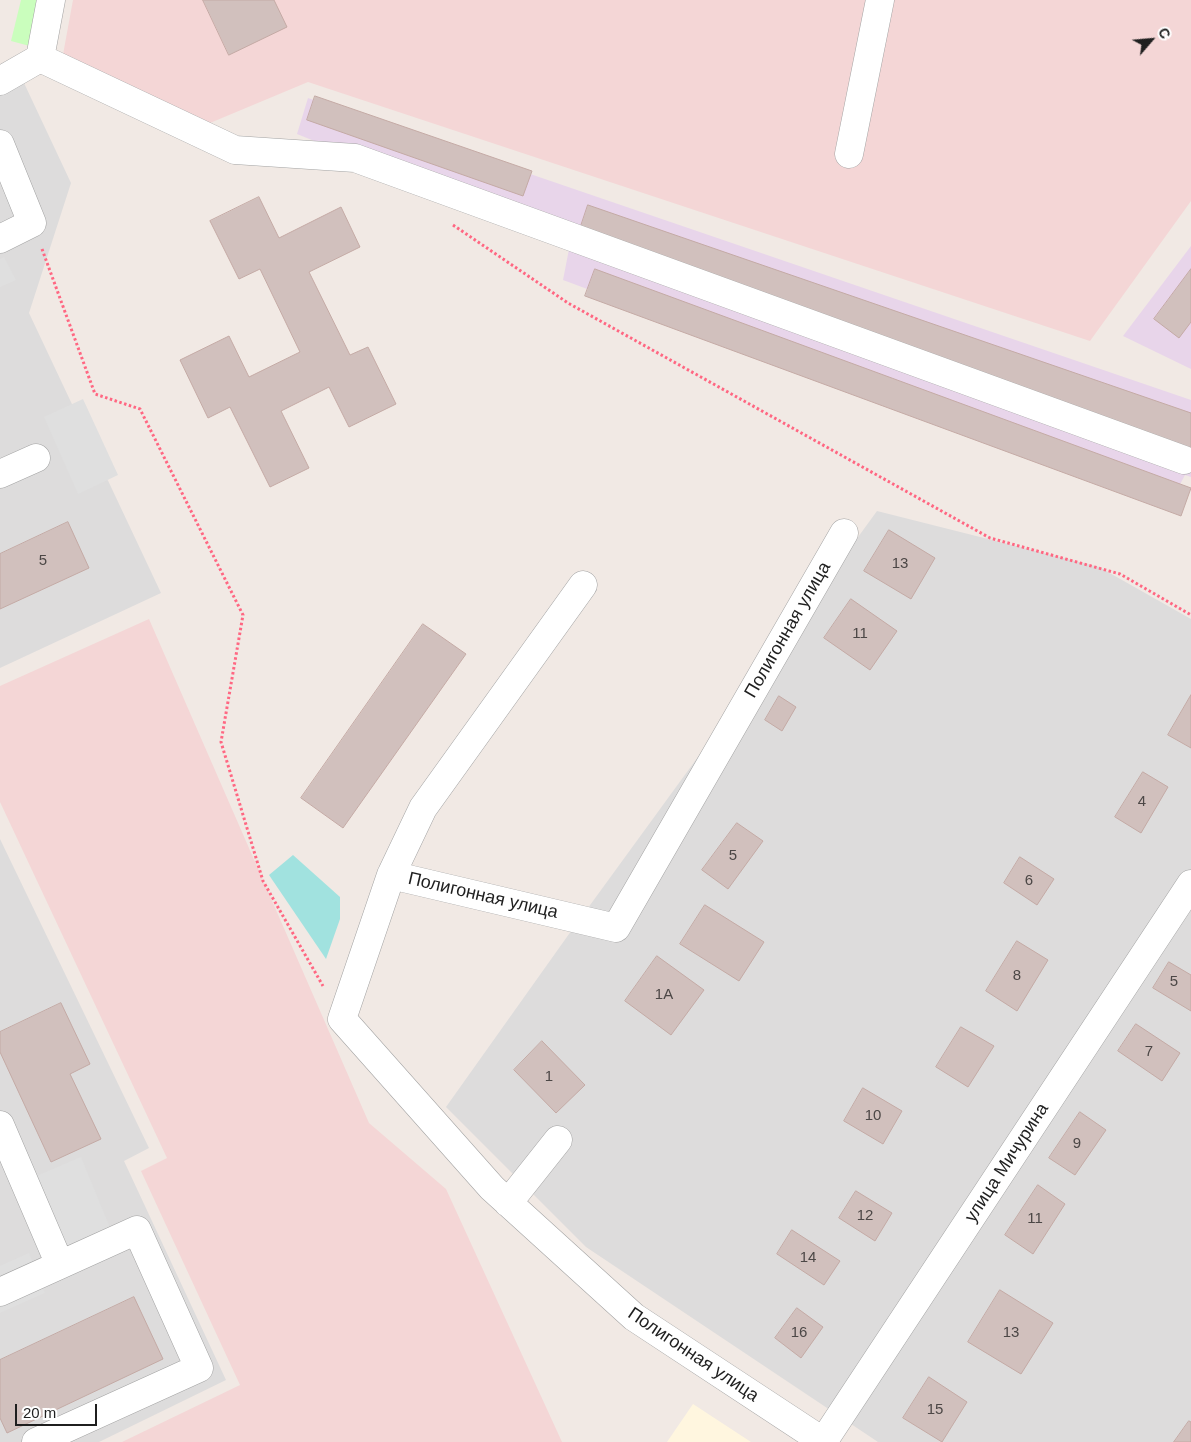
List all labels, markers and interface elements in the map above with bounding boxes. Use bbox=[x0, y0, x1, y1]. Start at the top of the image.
north arrow bbox=[1126, 15, 1176, 65]
text: С bbox=[1155, 25, 1174, 41]
house number: 5 bbox=[39, 552, 47, 570]
house number: 13 bbox=[892, 555, 908, 573]
street label: Полигонная улица bbox=[740, 558, 836, 702]
house number: 11 bbox=[852, 625, 868, 643]
house number: 4 bbox=[1138, 793, 1146, 811]
house number: 5 bbox=[729, 847, 737, 865]
street label: Полигонная улица bbox=[406, 868, 560, 924]
house number: 6 bbox=[1025, 872, 1033, 890]
house number: 8 bbox=[1013, 967, 1021, 985]
house number: 5 bbox=[1170, 973, 1178, 991]
house number: 1А bbox=[655, 986, 673, 1004]
house number: 7 bbox=[1145, 1043, 1153, 1061]
house number: 1 bbox=[545, 1068, 553, 1086]
street label: улица Мичурина bbox=[960, 1099, 1054, 1227]
house number: 10 bbox=[865, 1107, 881, 1125]
house number: 9 bbox=[1073, 1135, 1081, 1153]
house number: 12 bbox=[857, 1207, 873, 1225]
house number: 11 bbox=[1027, 1210, 1043, 1228]
house number: 14 bbox=[800, 1249, 816, 1267]
street label: Полигонная улица bbox=[623, 1303, 763, 1407]
house number: 16 bbox=[791, 1324, 807, 1342]
house number: 13 bbox=[1003, 1324, 1019, 1342]
scale bar bbox=[18, 1394, 100, 1426]
house number: 15 bbox=[927, 1401, 943, 1419]
text: 20 m bbox=[23, 1404, 56, 1421]

